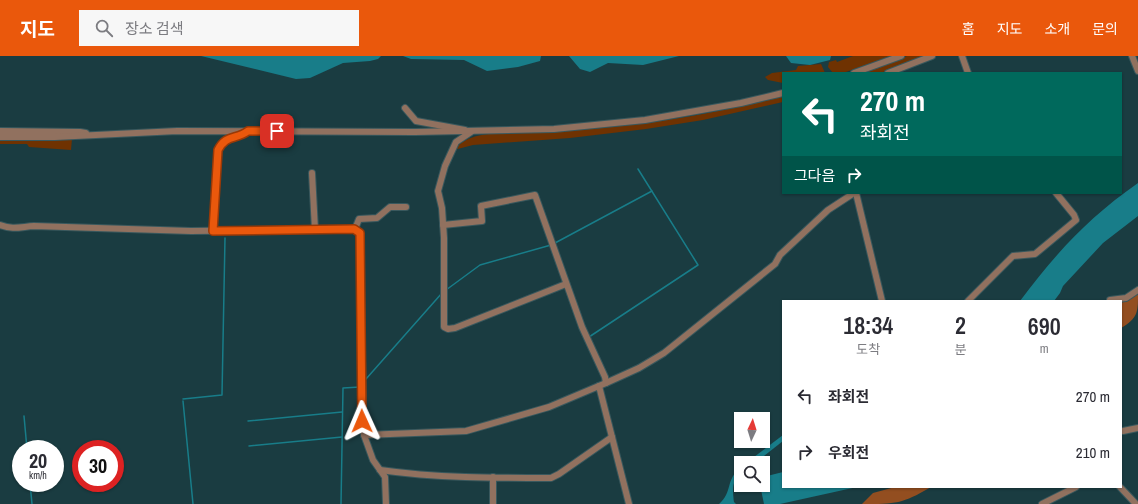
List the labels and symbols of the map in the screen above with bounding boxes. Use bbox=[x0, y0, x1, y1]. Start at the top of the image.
pin bbox=[260, 114, 294, 148]
position arrow bbox=[341, 400, 383, 442]
north arrow bbox=[734, 412, 770, 448]
speed limit sign: 30 bbox=[72, 440, 124, 492]

